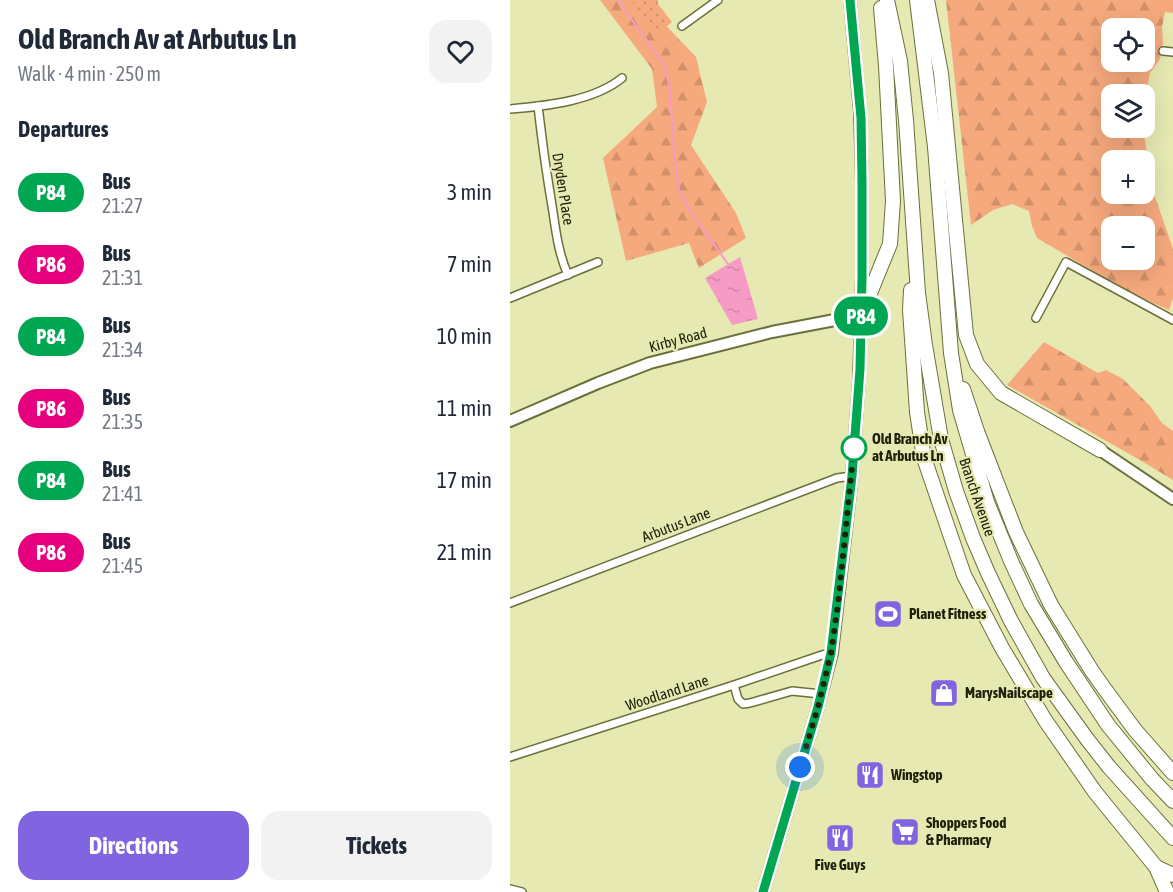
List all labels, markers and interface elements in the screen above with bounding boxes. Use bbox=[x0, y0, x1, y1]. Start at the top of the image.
map controls bbox=[1101, 18, 1155, 270]
button: locate bbox=[1101, 18, 1155, 72]
button: heart bbox=[429, 20, 492, 83]
text: Old Branch Av at Arbutus Ln bbox=[18, 23, 296, 55]
text: Walk · 4 min · 250 m bbox=[18, 62, 161, 85]
button: layers bbox=[1101, 84, 1155, 138]
text: Departures bbox=[18, 116, 108, 142]
button: + bbox=[1101, 150, 1155, 204]
street label: Dryden Place bbox=[549, 152, 578, 226]
text: Bus bbox=[102, 168, 131, 194]
text: 3 min bbox=[447, 179, 492, 205]
text: P84 bbox=[36, 180, 66, 204]
text: 21:27 bbox=[102, 194, 143, 217]
button: − bbox=[1101, 216, 1155, 270]
text: Bus bbox=[102, 240, 131, 266]
text: 7 min bbox=[447, 251, 492, 277]
text: P86 bbox=[36, 252, 66, 276]
text: 21:31 bbox=[102, 266, 143, 289]
line badge: P84 bbox=[826, 296, 896, 336]
text: P84 bbox=[846, 304, 876, 328]
text: Bus bbox=[102, 312, 131, 338]
text: 10 min bbox=[437, 323, 492, 349]
text: P84 bbox=[36, 324, 66, 348]
street label: Kirby Road bbox=[647, 324, 709, 355]
text: 21:34 bbox=[102, 338, 143, 361]
text: Bus bbox=[102, 384, 131, 410]
text: 11 min bbox=[437, 395, 492, 421]
text: P86 bbox=[36, 396, 66, 420]
text: 21:35 bbox=[102, 410, 143, 433]
place label: Old Branch Av at Arbutus Ln bbox=[872, 430, 948, 464]
marker: Old Branch Av at Arbutus Ln bbox=[841, 435, 867, 461]
street label: Branch Avenue bbox=[956, 455, 999, 538]
text: Bus bbox=[102, 456, 131, 482]
text: 17 min bbox=[437, 467, 492, 493]
text: P84 bbox=[36, 468, 66, 492]
text: 21:41 bbox=[102, 482, 143, 505]
street label: Arbutus Lane bbox=[639, 504, 713, 545]
text: Bus bbox=[102, 528, 131, 554]
text: 21 min bbox=[437, 539, 492, 565]
text: P86 bbox=[36, 540, 66, 564]
text: 21:45 bbox=[102, 554, 143, 577]
sports icon: Planet Fitness bbox=[872, 598, 904, 630]
place label: Planet Fitness bbox=[909, 605, 987, 622]
street label: Woodland Lane bbox=[623, 671, 710, 714]
shop icon: MarysNailscape bbox=[928, 677, 960, 709]
place label: MarysNailscape bbox=[965, 684, 1053, 701]
your location bbox=[785, 752, 815, 782]
restaurant icon: Wingstop bbox=[854, 759, 886, 791]
place label: Wingstop bbox=[890, 766, 943, 783]
button: Directions bbox=[18, 811, 249, 880]
button: Tickets bbox=[261, 811, 492, 880]
place label: Shoppers Food & Pharmacy bbox=[926, 814, 1006, 848]
supermarket icon: Shoppers Food & Pharmacy bbox=[889, 816, 921, 848]
restaurant icon: Five Guys bbox=[824, 822, 856, 854]
place label: Five Guys bbox=[814, 856, 866, 873]

